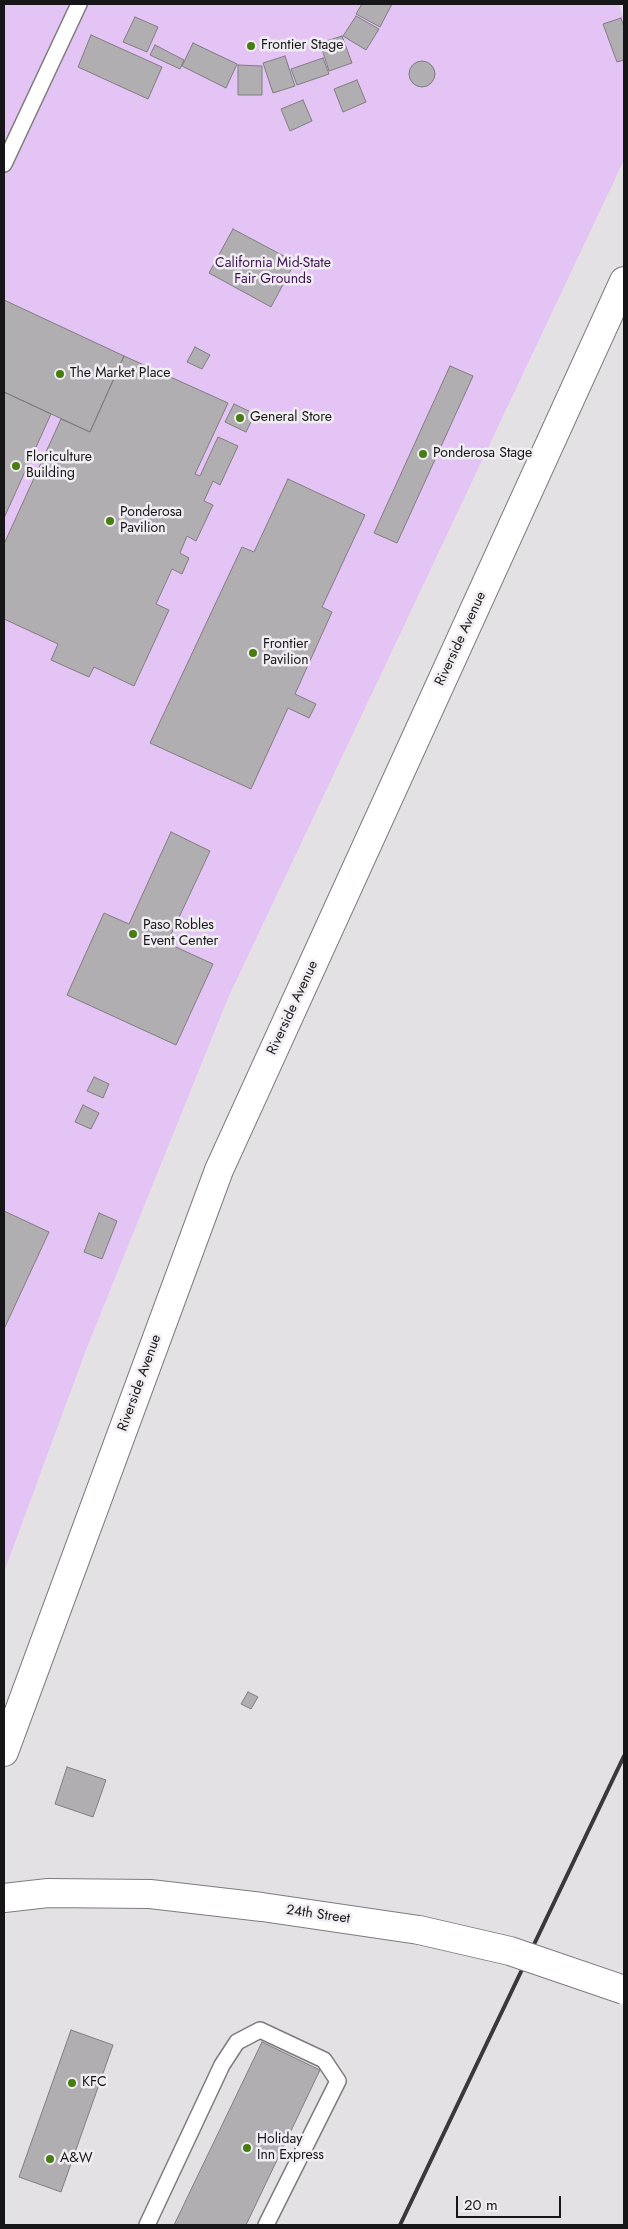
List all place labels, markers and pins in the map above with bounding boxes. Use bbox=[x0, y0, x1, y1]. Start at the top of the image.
place label: Frontier Stage bbox=[261, 38, 343, 54]
marker: Frontier Stage bbox=[245, 40, 257, 52]
place label: The Market Place bbox=[70, 366, 170, 382]
marker: The Market Place bbox=[54, 368, 66, 380]
place label: General Store bbox=[250, 410, 332, 426]
marker: General Store bbox=[234, 412, 246, 424]
place label: Ponderosa Stage bbox=[433, 446, 532, 462]
marker: Ponderosa Stage bbox=[417, 448, 429, 460]
place label: Floriculture Building bbox=[26, 450, 92, 482]
marker: Floriculture Building bbox=[10, 460, 22, 472]
place label: Ponderosa Pavilion bbox=[120, 505, 182, 538]
marker: Ponderosa Pavilion bbox=[104, 515, 116, 527]
place label: Frontier Pavilion bbox=[263, 637, 309, 670]
marker: Frontier Pavilion bbox=[247, 647, 259, 659]
place label: Paso Robles Event Center bbox=[143, 918, 218, 950]
marker: Paso Robles Event Center bbox=[127, 928, 139, 940]
place label: KFC bbox=[82, 2075, 106, 2091]
marker: KFC bbox=[66, 2077, 78, 2089]
place label: Holiday Inn Express bbox=[257, 2132, 324, 2164]
marker: Holiday Inn Express bbox=[241, 2142, 253, 2154]
place label: A&W bbox=[60, 2151, 93, 2167]
marker: A&W bbox=[44, 2153, 56, 2165]

